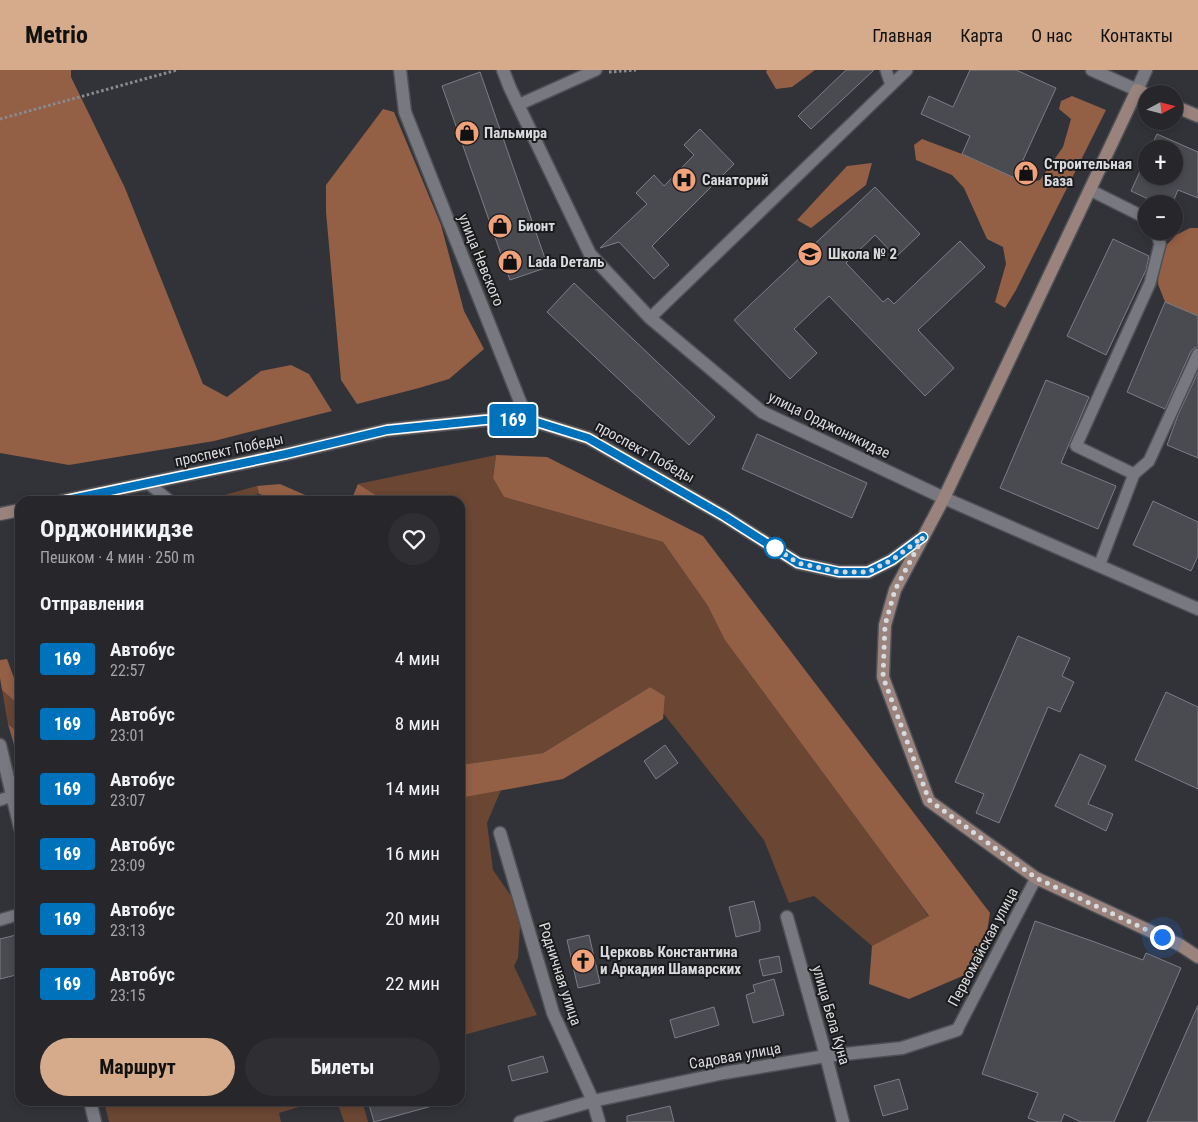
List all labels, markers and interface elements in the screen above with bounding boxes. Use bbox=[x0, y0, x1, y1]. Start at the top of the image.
text: Metrio bbox=[25, 21, 88, 49]
text: Главная bbox=[872, 25, 932, 46]
text: Карта bbox=[960, 25, 1003, 46]
text: О нас bbox=[1031, 25, 1072, 46]
text: Контакты bbox=[1100, 25, 1173, 46]
north arrow bbox=[1138, 85, 1182, 130]
map controls bbox=[1138, 85, 1183, 240]
shop icon: Пальмира bbox=[454, 120, 480, 146]
place label: Пальмира bbox=[484, 124, 547, 142]
button: + bbox=[1138, 140, 1183, 185]
place label: Строительная База bbox=[1044, 155, 1132, 190]
shop icon: Строительная База bbox=[1013, 160, 1039, 186]
hospital icon: Санаторий bbox=[671, 167, 697, 193]
place label: Санаторий bbox=[702, 171, 769, 189]
button: − bbox=[1138, 195, 1183, 240]
street label: улица Невского bbox=[454, 211, 508, 309]
shop icon: Бионт bbox=[487, 213, 513, 239]
place label: Бионт bbox=[518, 217, 555, 235]
school or university icon: Школа № 2 bbox=[797, 241, 823, 267]
place label: Школа № 2 bbox=[828, 245, 897, 263]
shop icon: Lada Dеталь bbox=[497, 249, 523, 275]
place label: Lada Dеталь bbox=[528, 253, 605, 271]
street label: улица Орджоникидзе bbox=[765, 388, 893, 462]
line badge: 169 bbox=[484, 404, 542, 436]
text: 169 bbox=[499, 409, 527, 430]
street label: проспект Победы bbox=[592, 417, 698, 487]
street label: проспект Победы bbox=[173, 430, 285, 470]
button: heart bbox=[388, 513, 440, 565]
text: Орджоникидзе bbox=[40, 515, 193, 543]
unlabelled marker bbox=[764, 537, 786, 559]
text: Пешком · 4 мин · 250 m bbox=[40, 548, 195, 567]
text: Отправления bbox=[40, 592, 144, 615]
text: Автобус bbox=[110, 638, 175, 661]
text: 4 мин bbox=[395, 647, 440, 670]
text: 169 bbox=[54, 648, 81, 669]
text: 22:57 bbox=[110, 661, 145, 680]
text: Автобус bbox=[110, 703, 175, 726]
text: 8 мин bbox=[395, 712, 440, 735]
text: 169 bbox=[54, 713, 81, 734]
text: 23:01 bbox=[110, 726, 145, 745]
text: Автобус bbox=[110, 768, 175, 791]
text: 14 мин bbox=[385, 777, 440, 800]
text: 169 bbox=[54, 778, 81, 799]
text: 23:07 bbox=[110, 791, 145, 810]
text: Автобус bbox=[110, 833, 175, 856]
text: 16 мин bbox=[385, 842, 440, 865]
text: 169 bbox=[54, 843, 81, 864]
text: 23:09 bbox=[110, 856, 145, 875]
street label: Первомайская улица bbox=[944, 885, 1022, 1009]
text: Автобус bbox=[110, 898, 175, 921]
text: 20 мин bbox=[385, 907, 440, 930]
text: 169 bbox=[54, 908, 81, 929]
street label: Родничная улица bbox=[535, 920, 585, 1028]
text: 23:13 bbox=[110, 921, 145, 940]
your location bbox=[1150, 925, 1175, 950]
place label: Церковь Константина и Аркадия Шамарских bbox=[600, 943, 741, 978]
church icon: Церковь Константина и Аркадия Шамарских bbox=[570, 948, 596, 974]
text: Автобус bbox=[110, 963, 175, 986]
street label: улица Бела Куна bbox=[808, 963, 854, 1067]
text: 22 мин bbox=[385, 972, 440, 995]
text: 169 bbox=[54, 973, 81, 994]
text: 23:15 bbox=[110, 986, 145, 1005]
button: Маршрут bbox=[40, 1038, 235, 1096]
button: Билеты bbox=[245, 1038, 440, 1096]
street label: Садовая улица bbox=[688, 1039, 782, 1073]

